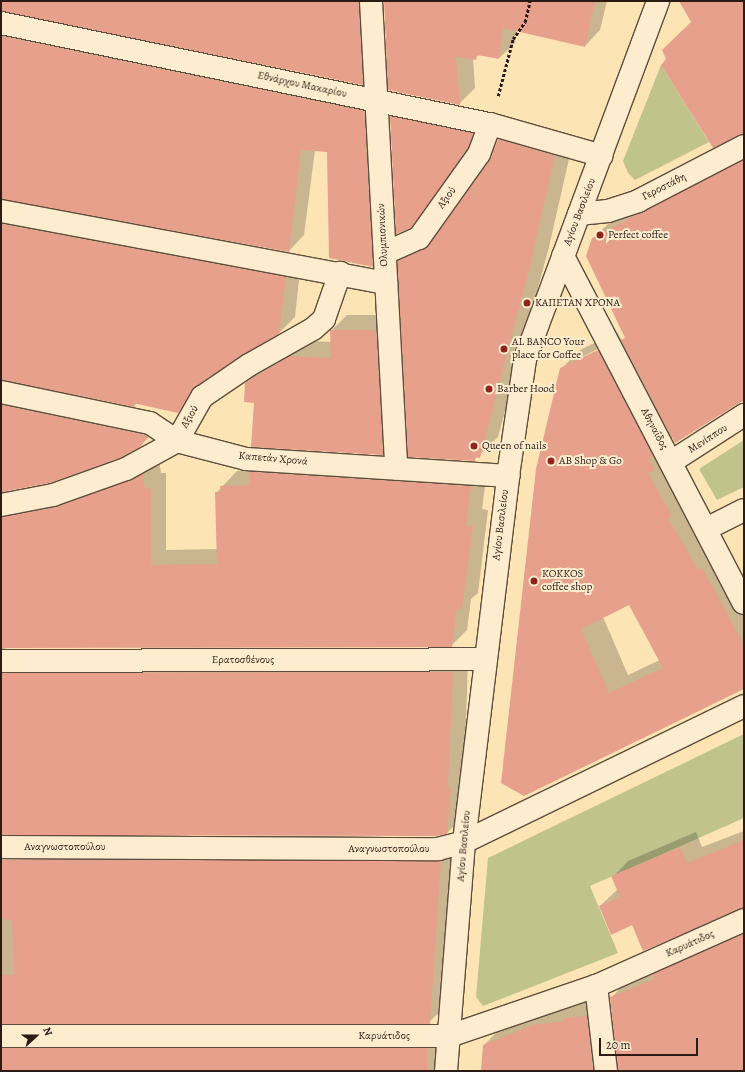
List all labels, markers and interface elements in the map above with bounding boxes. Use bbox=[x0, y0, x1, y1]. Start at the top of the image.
street label: Εθνάρχου Μακαρίου bbox=[256, 69, 348, 101]
street label: Γεροστάθη bbox=[640, 170, 688, 204]
street label: Αγίου Βασιλείου bbox=[561, 176, 599, 248]
street label: Αξιού bbox=[435, 184, 459, 212]
street label: Ολυμπιονικών bbox=[375, 203, 391, 267]
place label: Perfect coffee bbox=[608, 228, 668, 242]
marker: Perfect coffee bbox=[595, 230, 605, 240]
place label: ΚΑΠΕΤΑΝ ΧΡΟΝΑ bbox=[535, 296, 620, 310]
marker: ΚΑΠΕΤΑΝ ΧΡΟΝΑ bbox=[522, 298, 532, 308]
place label: AL BANCO Your place for Coffee bbox=[512, 336, 585, 362]
marker: AL BANCO Your place for Coffee bbox=[499, 344, 509, 354]
place label: Barber Hood bbox=[497, 382, 555, 396]
marker: Barber Hood bbox=[484, 384, 494, 394]
street label: Αξιού bbox=[178, 403, 202, 431]
street label: Αθηναΐδος bbox=[638, 406, 670, 452]
street label: Μενίππου bbox=[686, 421, 730, 457]
place label: Queen of nails bbox=[482, 439, 546, 453]
marker: Queen of nails bbox=[469, 441, 479, 451]
street label: Καπετάν Χρονά bbox=[238, 449, 308, 469]
place label: AB Shop & Go bbox=[559, 454, 622, 468]
marker: AB Shop & Go bbox=[546, 456, 556, 466]
street label: Αγίου Βασιλείου bbox=[490, 489, 512, 561]
place label: KOKKOS coffee shop bbox=[542, 568, 592, 594]
marker: KOKKOS coffee shop bbox=[529, 576, 539, 586]
street label: Ερατοσθένους bbox=[212, 653, 274, 667]
street label: Αγίου Βασιλείου bbox=[454, 810, 474, 882]
street label: Αναγνωστοπούλου bbox=[24, 840, 106, 854]
street label: Αναγνωστοπούλου bbox=[348, 842, 430, 856]
street label: Καρυάτιδος bbox=[664, 927, 716, 961]
north arrow bbox=[16, 1016, 56, 1056]
text: N bbox=[39, 1025, 56, 1038]
street label: Καρυάτιδος bbox=[358, 1029, 410, 1043]
scale bar bbox=[601, 1030, 700, 1056]
text: 20 m bbox=[606, 1037, 630, 1053]

